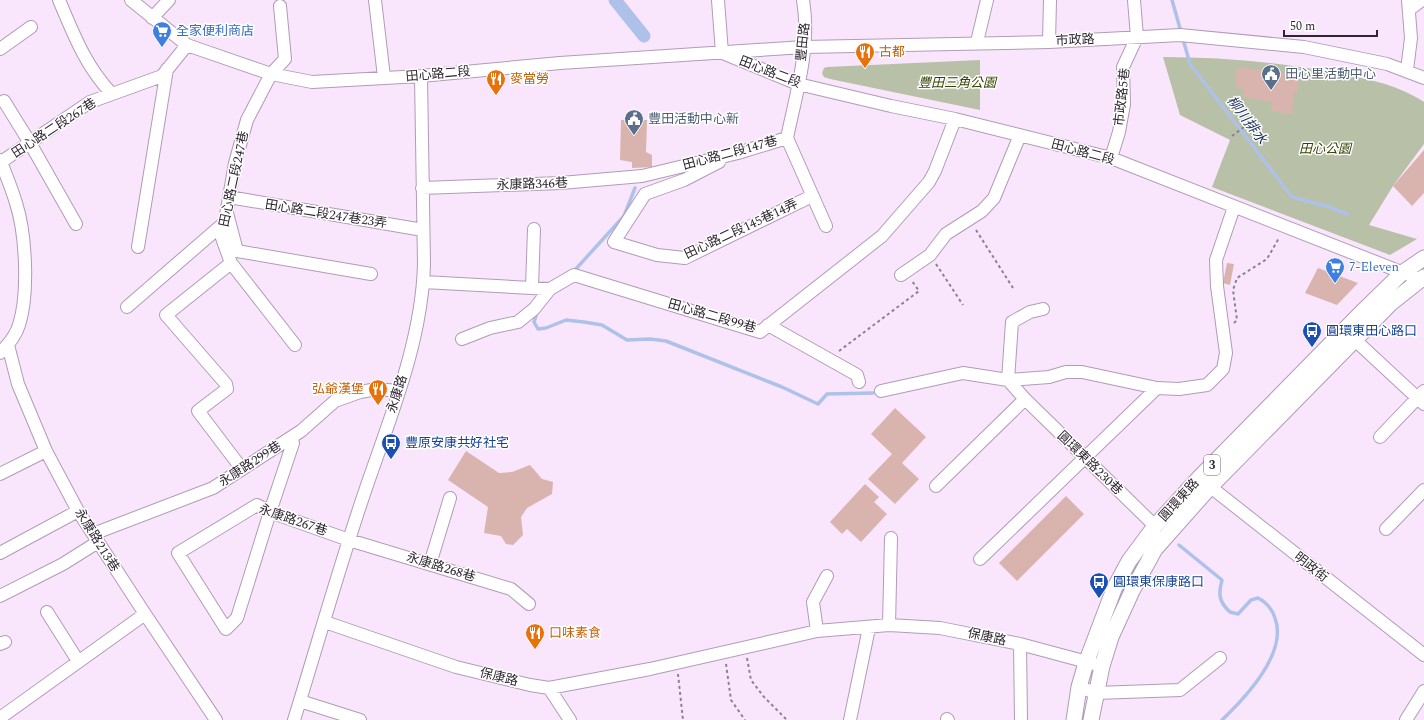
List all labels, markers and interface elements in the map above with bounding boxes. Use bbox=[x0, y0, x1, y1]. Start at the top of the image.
scale bar bbox=[1284, 12, 1377, 38]
text: 50 m bbox=[1290, 17, 1315, 36]
supermarket icon: 全家便利商店 bbox=[151, 20, 173, 48]
place label: 全家便利商店 bbox=[176, 21, 254, 41]
street label: 豐田路 bbox=[791, 22, 815, 62]
street label: 市政路 bbox=[1055, 29, 1095, 51]
restaurant icon: 古都 bbox=[854, 41, 876, 69]
place label: 古都 bbox=[879, 42, 905, 62]
street label: 田心路二段 bbox=[736, 51, 804, 93]
street label: 田心路二段 bbox=[405, 61, 471, 87]
public building icon: 田心里活動中心 bbox=[1260, 63, 1282, 91]
place label: 田心里活動中心 bbox=[1285, 64, 1376, 84]
street label: 市政路5巷 bbox=[1109, 67, 1135, 127]
restaurant icon: 麥當勞 bbox=[485, 68, 507, 96]
place label: 麥當勞 bbox=[510, 69, 549, 89]
park label: 豐田三角公園 bbox=[918, 73, 998, 93]
water label: 柳川排水 bbox=[1222, 91, 1273, 149]
street label: 田心路二段267巷 bbox=[8, 93, 100, 163]
public building icon: 豐田活動中心新 bbox=[623, 108, 645, 136]
place label: 豐田活動中心新 bbox=[648, 109, 739, 129]
street label: 田心路二段247巷 bbox=[214, 129, 254, 229]
street label: 田心路二段147巷 bbox=[680, 131, 780, 175]
street label: 田心路二段 bbox=[1049, 134, 1117, 170]
park label: 田心公園 bbox=[1299, 139, 1353, 159]
street label: 永康路346巷 bbox=[496, 173, 568, 195]
street label: 田心路二段247巷23弄 bbox=[263, 194, 389, 234]
street label: 田心路二段145巷14弄 bbox=[681, 194, 801, 264]
supermarket icon: 7-Eleven bbox=[1324, 256, 1346, 284]
place label: 7-Eleven bbox=[1349, 257, 1399, 277]
street label: 田心路二段99巷 bbox=[665, 294, 759, 338]
bus stop icon: 圓環東田心路口 bbox=[1301, 320, 1323, 348]
place label: 圓環東田心路口 bbox=[1326, 321, 1417, 341]
street label: 永康路 bbox=[381, 372, 413, 416]
restaurant icon: 弘爺漢堡 bbox=[367, 378, 389, 406]
place label: 弘爺漢堡 bbox=[312, 379, 364, 399]
street label: 圓環東路230巷 bbox=[1053, 426, 1127, 500]
bus stop icon: 豐原安康共好社宅 bbox=[380, 432, 402, 460]
place label: 豐原安康共好社宅 bbox=[405, 433, 509, 453]
street label: 永康路299巷 bbox=[215, 436, 285, 492]
road number: 3 bbox=[1204, 455, 1220, 475]
street label: 圓環東路 bbox=[1154, 474, 1204, 526]
street label: 永康路267巷 bbox=[256, 499, 330, 541]
street label: 永康路213巷 bbox=[70, 504, 124, 576]
street label: 永康路268巷 bbox=[404, 547, 478, 587]
street label: 明政街 bbox=[1289, 547, 1333, 587]
bus stop icon: 圓環東保康路口 bbox=[1088, 571, 1110, 599]
place label: 圓環東保康路口 bbox=[1113, 572, 1204, 592]
restaurant icon: 口味素食 bbox=[524, 622, 546, 650]
place label: 口味素食 bbox=[549, 623, 601, 643]
street label: 保康路 bbox=[966, 623, 1008, 651]
street label: 保康路 bbox=[478, 663, 520, 691]

